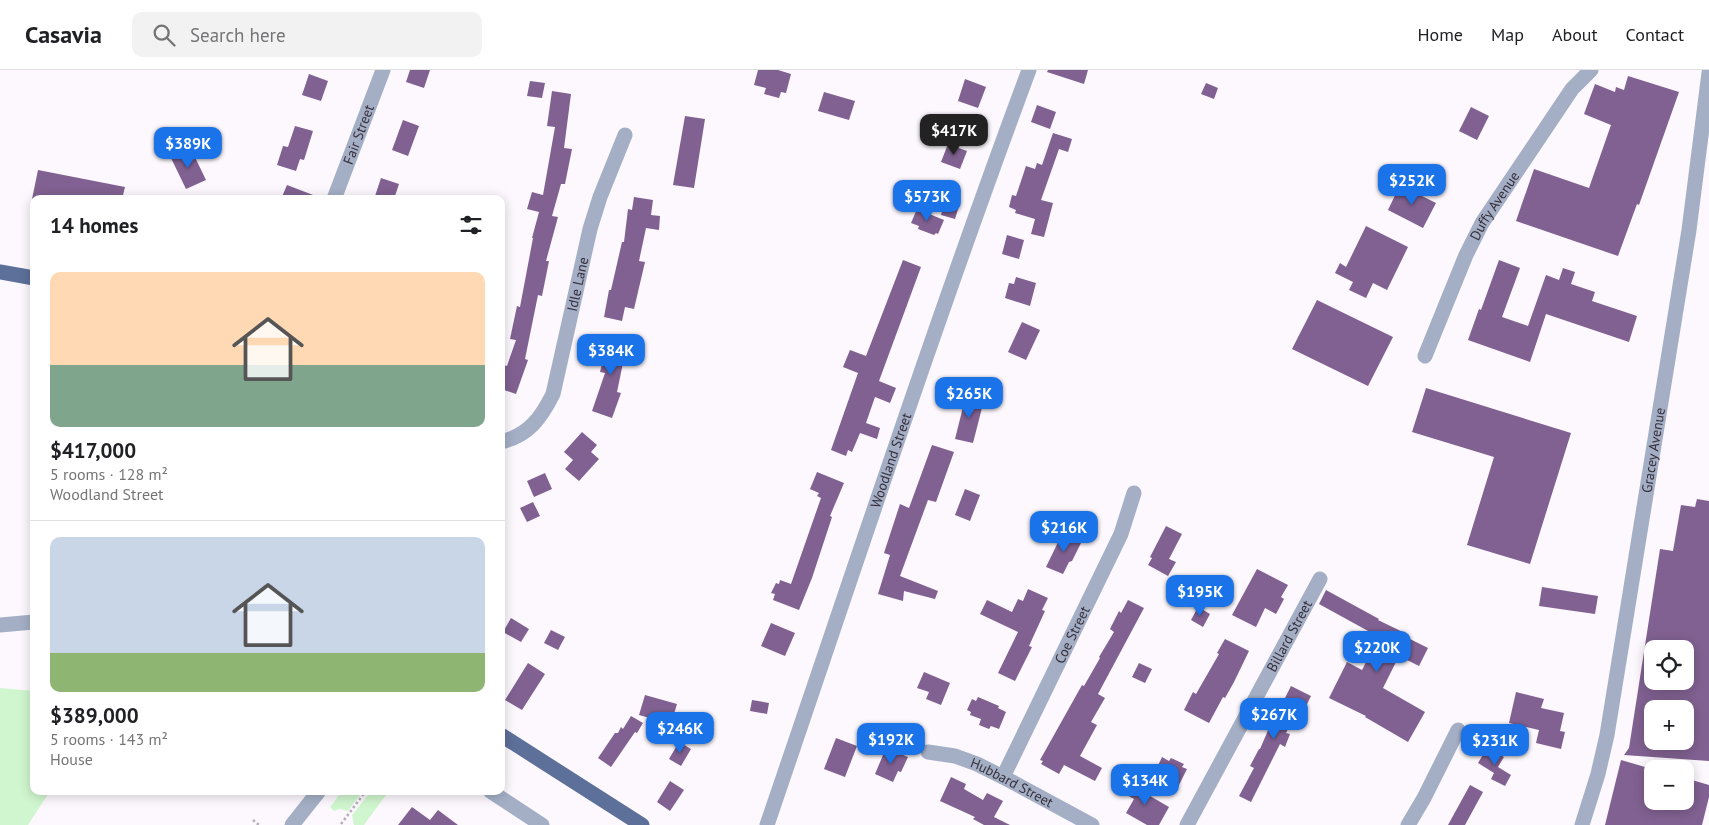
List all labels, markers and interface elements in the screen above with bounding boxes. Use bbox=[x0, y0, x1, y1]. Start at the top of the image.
search box bbox=[132, 12, 482, 57]
text: Casavia bbox=[25, 19, 102, 50]
icon: search bbox=[150, 21, 178, 49]
text: Search here bbox=[190, 23, 286, 47]
text: Home bbox=[1417, 23, 1463, 46]
text: Map bbox=[1491, 23, 1524, 46]
text: About bbox=[1552, 23, 1598, 46]
text: Contact bbox=[1626, 23, 1684, 46]
street label: Fair Street bbox=[339, 102, 378, 167]
pin: $417K bbox=[919, 114, 989, 156]
text: $417K bbox=[931, 120, 977, 140]
pin: $389K bbox=[153, 126, 223, 169]
text: $389K bbox=[165, 133, 211, 153]
pin: $252K bbox=[1377, 164, 1447, 206]
street label: Duffy Avenue bbox=[1466, 168, 1523, 243]
text: $252K bbox=[1389, 170, 1435, 190]
pin: $573K bbox=[892, 180, 962, 222]
text: $573K bbox=[904, 186, 950, 206]
icon: filters bbox=[457, 211, 485, 239]
text: 14 homes bbox=[50, 212, 138, 239]
street label: Idle Lane bbox=[563, 255, 592, 313]
icon: home bbox=[223, 304, 313, 394]
pin: $384K bbox=[576, 334, 646, 376]
text: $384K bbox=[588, 340, 634, 360]
pin: $265K bbox=[934, 376, 1004, 419]
text: $265K bbox=[946, 383, 992, 403]
street label: Gracey Avenue bbox=[1637, 406, 1669, 494]
street label: Woodland Street bbox=[866, 410, 915, 510]
text: $417,000 bbox=[50, 437, 136, 464]
text: 5 rooms · 128 m² bbox=[50, 464, 168, 484]
text: Woodland Street bbox=[50, 484, 163, 504]
pin: $216K bbox=[1029, 510, 1099, 553]
text: $216K bbox=[1041, 517, 1087, 537]
icon: home bbox=[223, 570, 313, 660]
pin: $195K bbox=[1165, 574, 1235, 617]
text: $195K bbox=[1177, 581, 1223, 601]
street label: Billard Street bbox=[1263, 597, 1316, 675]
street label: Coe Street bbox=[1050, 603, 1094, 667]
pin: $220K bbox=[1342, 630, 1412, 673]
text: $220K bbox=[1354, 637, 1400, 657]
map controls bbox=[1644, 640, 1694, 810]
button: locate bbox=[1644, 640, 1694, 690]
pin: $267K bbox=[1239, 698, 1309, 740]
button: + bbox=[1644, 700, 1694, 750]
text: $389,000 bbox=[50, 702, 139, 729]
text: $267K bbox=[1251, 704, 1297, 724]
pin: $246K bbox=[645, 712, 715, 754]
text: $246K bbox=[657, 718, 703, 738]
pin: $192K bbox=[856, 722, 926, 765]
pin: $231K bbox=[1460, 724, 1530, 766]
text: 5 rooms · 143 m² bbox=[50, 729, 168, 749]
text: $192K bbox=[868, 729, 914, 749]
text: $231K bbox=[1472, 730, 1518, 750]
text: House bbox=[50, 749, 93, 769]
street label: Hubbard Street bbox=[968, 753, 1056, 811]
button: − bbox=[1644, 760, 1694, 810]
pin: $134K bbox=[1110, 764, 1180, 806]
text: $134K bbox=[1122, 770, 1168, 790]

